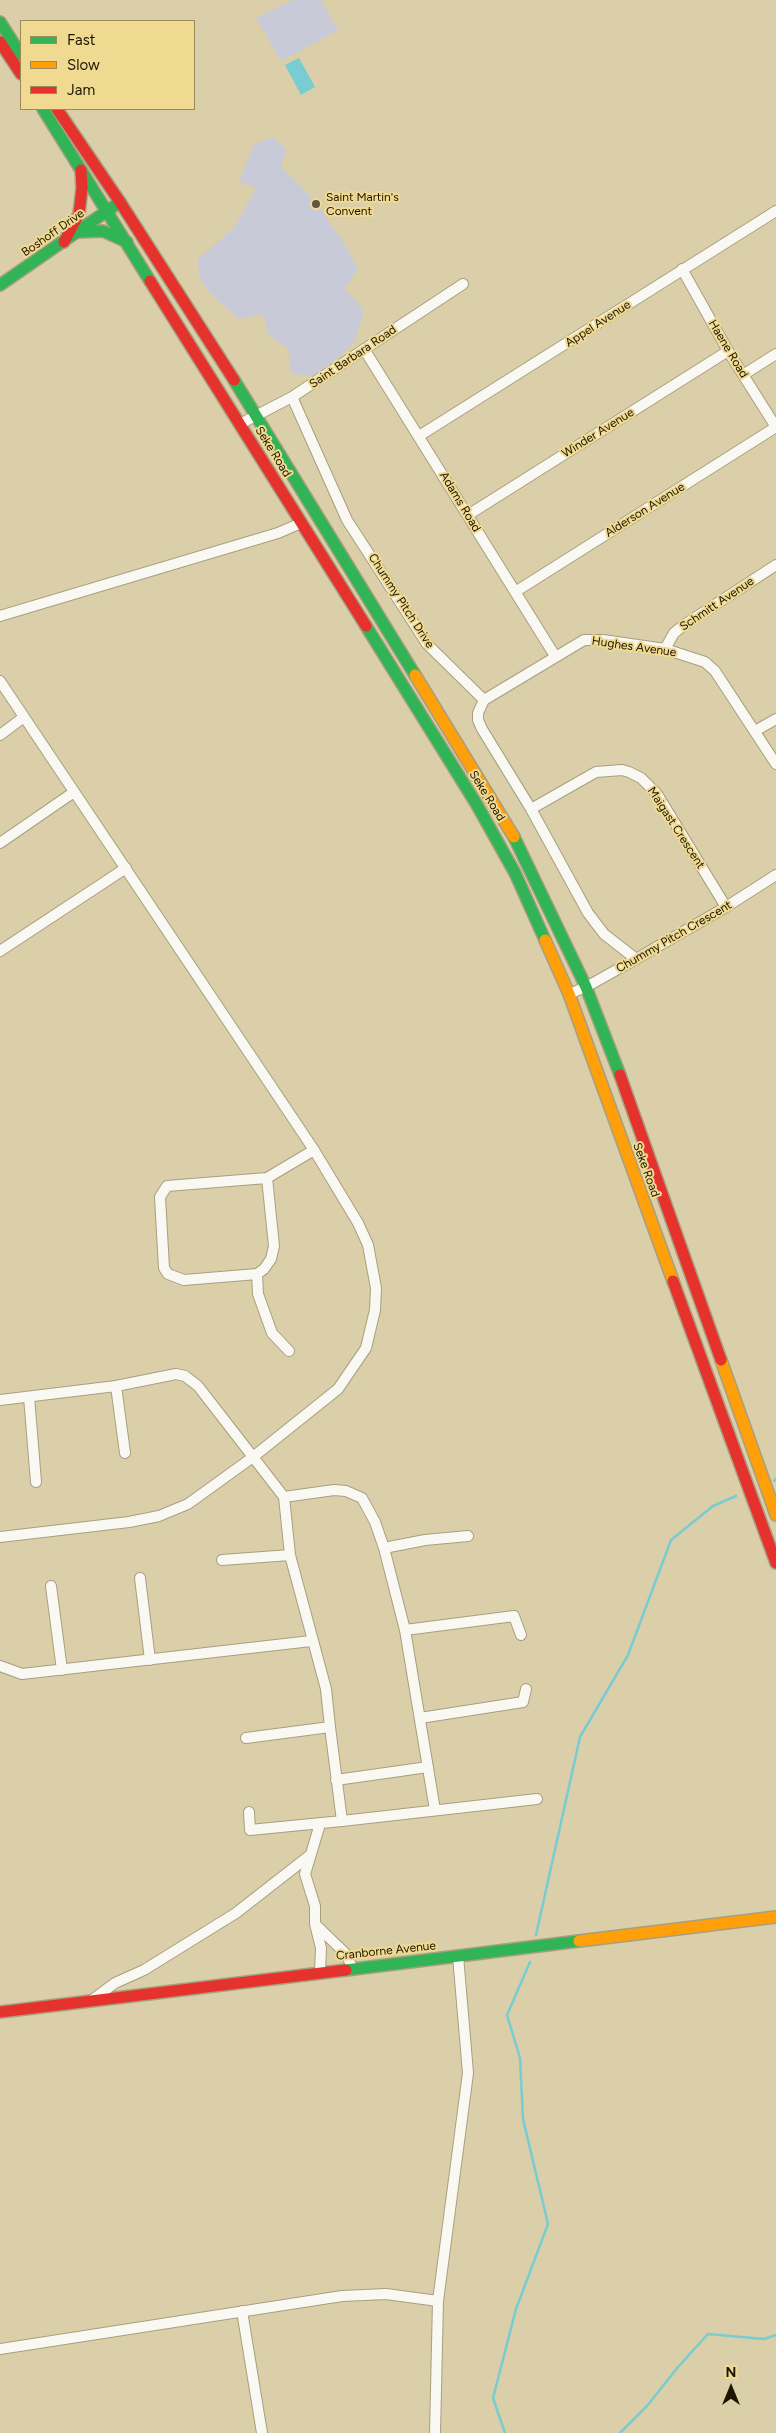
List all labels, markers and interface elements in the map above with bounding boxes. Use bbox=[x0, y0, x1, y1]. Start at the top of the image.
legend bbox=[20, 20, 195, 110]
text: Fast bbox=[67, 31, 95, 49]
text: Slow bbox=[67, 56, 100, 74]
text: Jam bbox=[67, 81, 95, 99]
place label: Saint Martin's Convent bbox=[326, 190, 399, 218]
marker: Saint Martin's Convent bbox=[310, 198, 322, 210]
street label: Boshoff Drive bbox=[19, 206, 87, 260]
street label: Appel Avenue bbox=[563, 298, 633, 350]
street label: Haene Road bbox=[705, 317, 751, 381]
street label: Saint Barbara Road bbox=[307, 323, 399, 391]
street label: Winder Avenue bbox=[559, 405, 637, 461]
street label: Seke Road bbox=[252, 424, 294, 480]
street label: Adams Road bbox=[436, 469, 484, 535]
street label: Alderson Avenue bbox=[603, 480, 687, 540]
street label: Chummy Pitch Drive bbox=[365, 551, 437, 651]
street label: Schmitt Avenue bbox=[677, 574, 757, 634]
street label: Hughes Avenue bbox=[591, 634, 677, 660]
street label: Seke Road bbox=[466, 768, 508, 824]
street label: Maigast Crescent bbox=[644, 784, 708, 872]
street label: Chummy Pitch Crescent bbox=[614, 898, 734, 976]
street label: Seke Road bbox=[630, 1141, 662, 1199]
street label: Cranborne Avenue bbox=[335, 1939, 437, 1963]
north arrow bbox=[706, 2363, 756, 2413]
text: N bbox=[726, 2364, 736, 2381]

